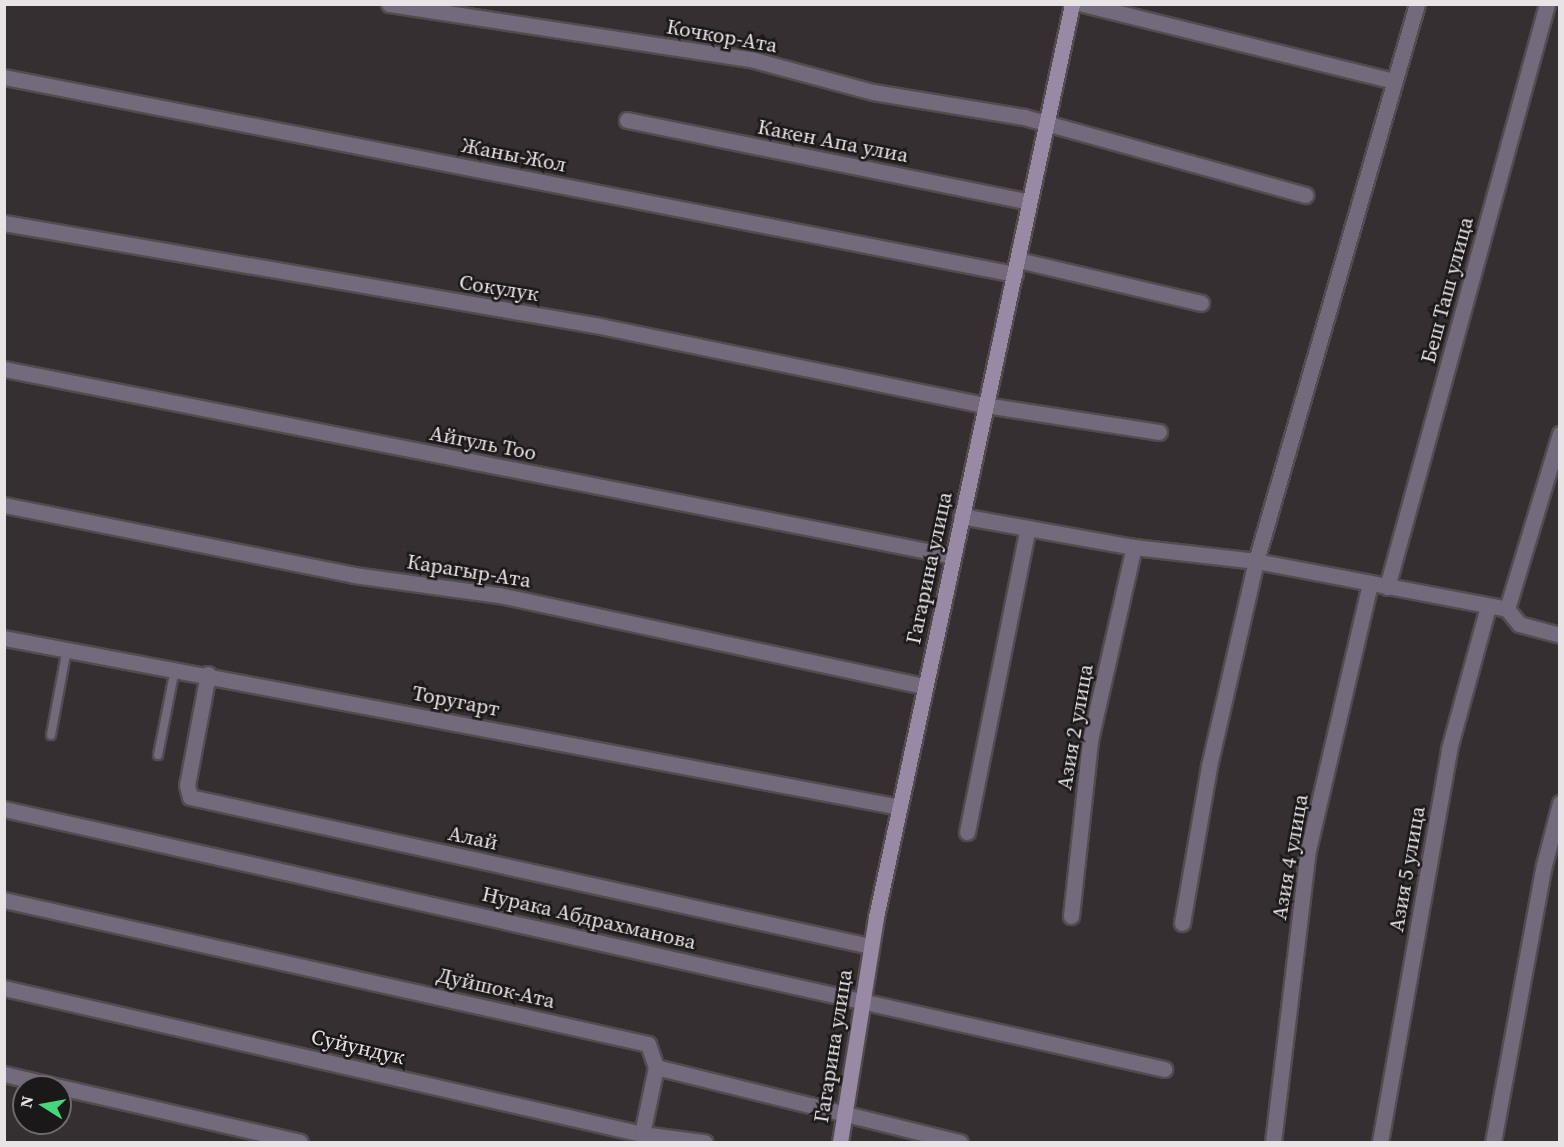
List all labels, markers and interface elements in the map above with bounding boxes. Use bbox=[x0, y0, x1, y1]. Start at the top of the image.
street label: Кочкор-Ата bbox=[665, 14, 779, 58]
street label: Какен Апа улиа bbox=[755, 114, 911, 168]
street label: Жаны-Жол bbox=[459, 132, 569, 178]
street label: Беш Таш улица bbox=[1415, 214, 1479, 366]
street label: Сокулук bbox=[457, 269, 541, 307]
street label: Айгуль Тоо bbox=[427, 420, 539, 466]
street label: Гагарина улица bbox=[901, 490, 957, 646]
street label: Карагыр-Ата bbox=[405, 549, 533, 593]
street label: Азия 2 улица bbox=[1052, 662, 1098, 792]
street label: Торугарт bbox=[410, 680, 502, 722]
street label: Азия 4 улица bbox=[1267, 792, 1313, 922]
street label: Азия 5 улица bbox=[1384, 804, 1430, 934]
street label: Алай bbox=[446, 820, 500, 856]
street label: Нурака Абдрахманова bbox=[480, 881, 698, 955]
street label: Дуйшок-Ата bbox=[434, 962, 558, 1014]
street label: Гагарина улица bbox=[808, 968, 858, 1124]
street label: Суйундук bbox=[309, 1024, 407, 1070]
north arrow bbox=[12, 1075, 72, 1135]
text: N bbox=[14, 1094, 38, 1110]

